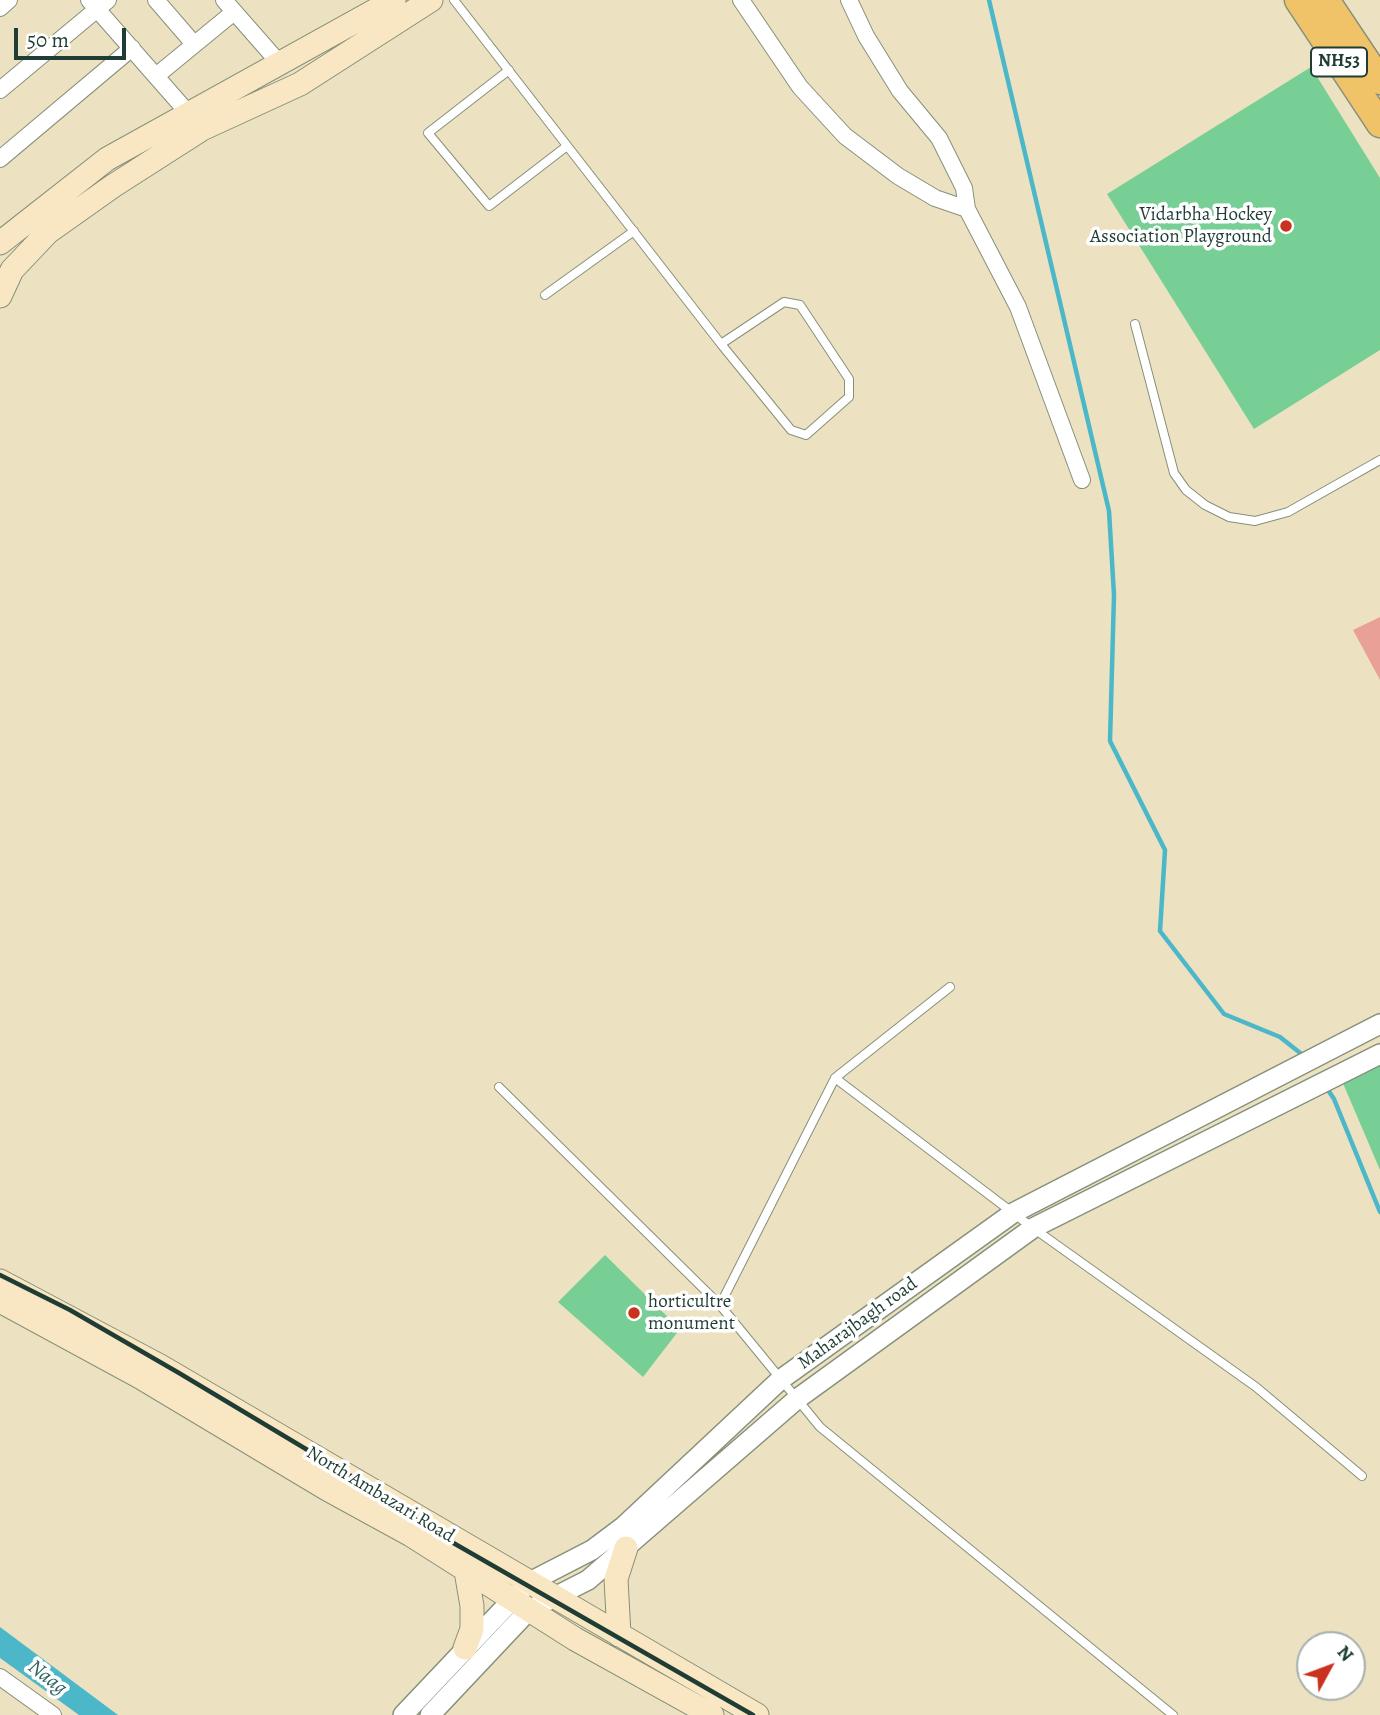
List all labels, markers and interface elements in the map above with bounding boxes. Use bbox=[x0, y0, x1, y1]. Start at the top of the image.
scale bar bbox=[18, 14, 130, 58]
text: 50 m bbox=[27, 26, 69, 54]
road number: NH53 bbox=[1311, 48, 1367, 76]
place label: Vidarbha Hockey Association Playground bbox=[1090, 204, 1272, 248]
marker: Vidarbha Hockey Association Playground bbox=[1278, 218, 1294, 234]
street label: Maharajbagh road bbox=[794, 1273, 922, 1375]
place label: horticultre monument bbox=[648, 1291, 735, 1335]
marker: horticultre monument bbox=[626, 1305, 642, 1321]
street label: North Ambazari Road bbox=[302, 1442, 458, 1548]
north arrow bbox=[1296, 1631, 1366, 1701]
text: N bbox=[1331, 1640, 1360, 1667]
water label: Naag bbox=[22, 1655, 72, 1701]

